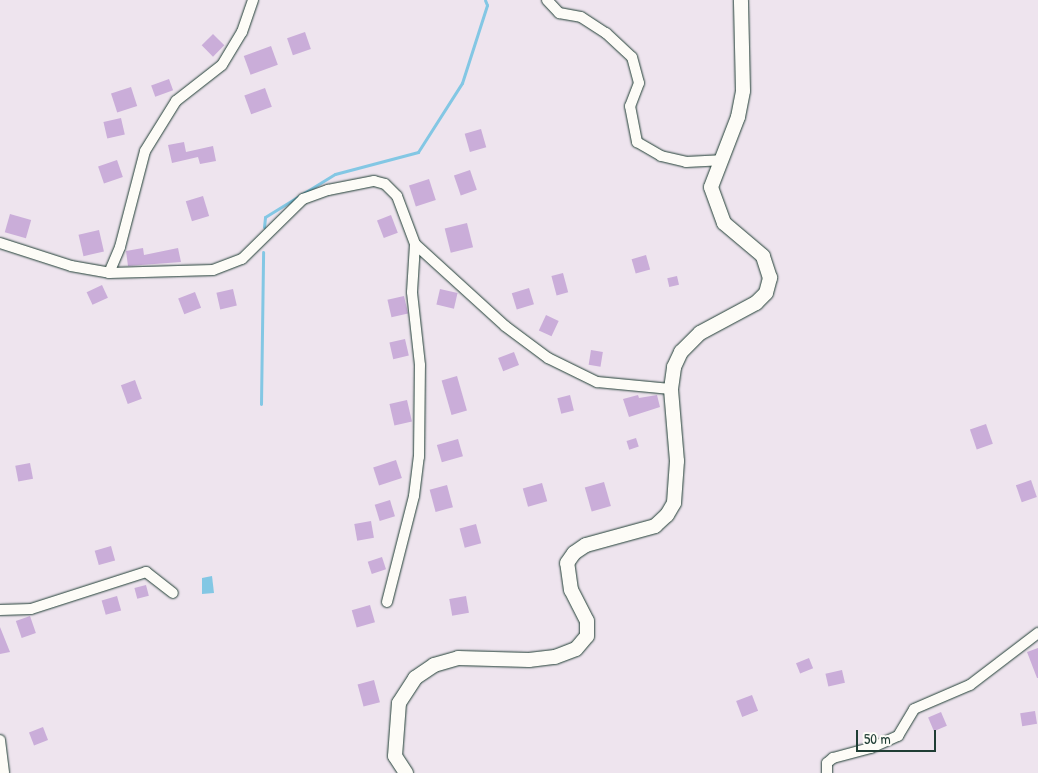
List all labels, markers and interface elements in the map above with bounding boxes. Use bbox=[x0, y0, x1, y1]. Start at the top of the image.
scale bar bbox=[858, 720, 938, 752]
text: 50 m bbox=[864, 728, 891, 749]

